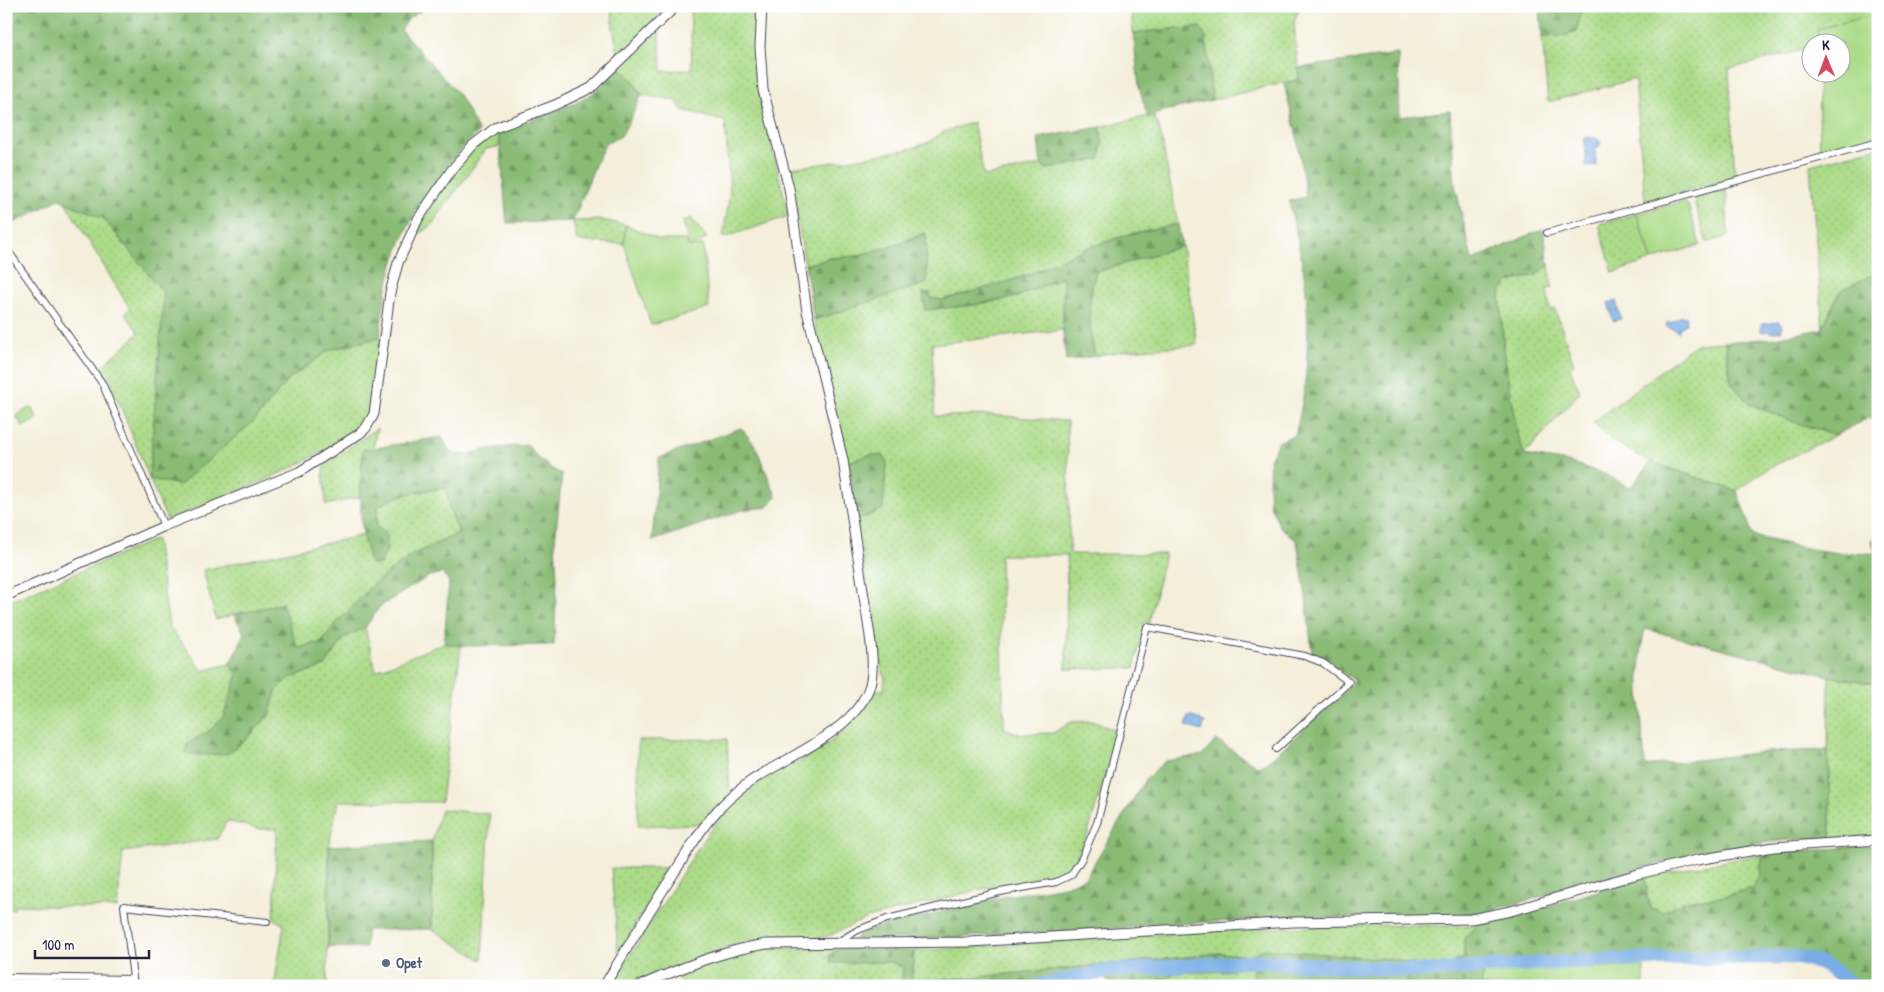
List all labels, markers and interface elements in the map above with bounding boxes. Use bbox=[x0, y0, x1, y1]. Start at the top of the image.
north arrow bbox=[1802, 32, 1852, 82]
text: K bbox=[1822, 35, 1830, 54]
scale bar bbox=[35, 927, 149, 959]
text: 100 m bbox=[42, 934, 75, 955]
place label: Opet bbox=[396, 952, 423, 974]
marker: Opet bbox=[380, 957, 392, 969]

